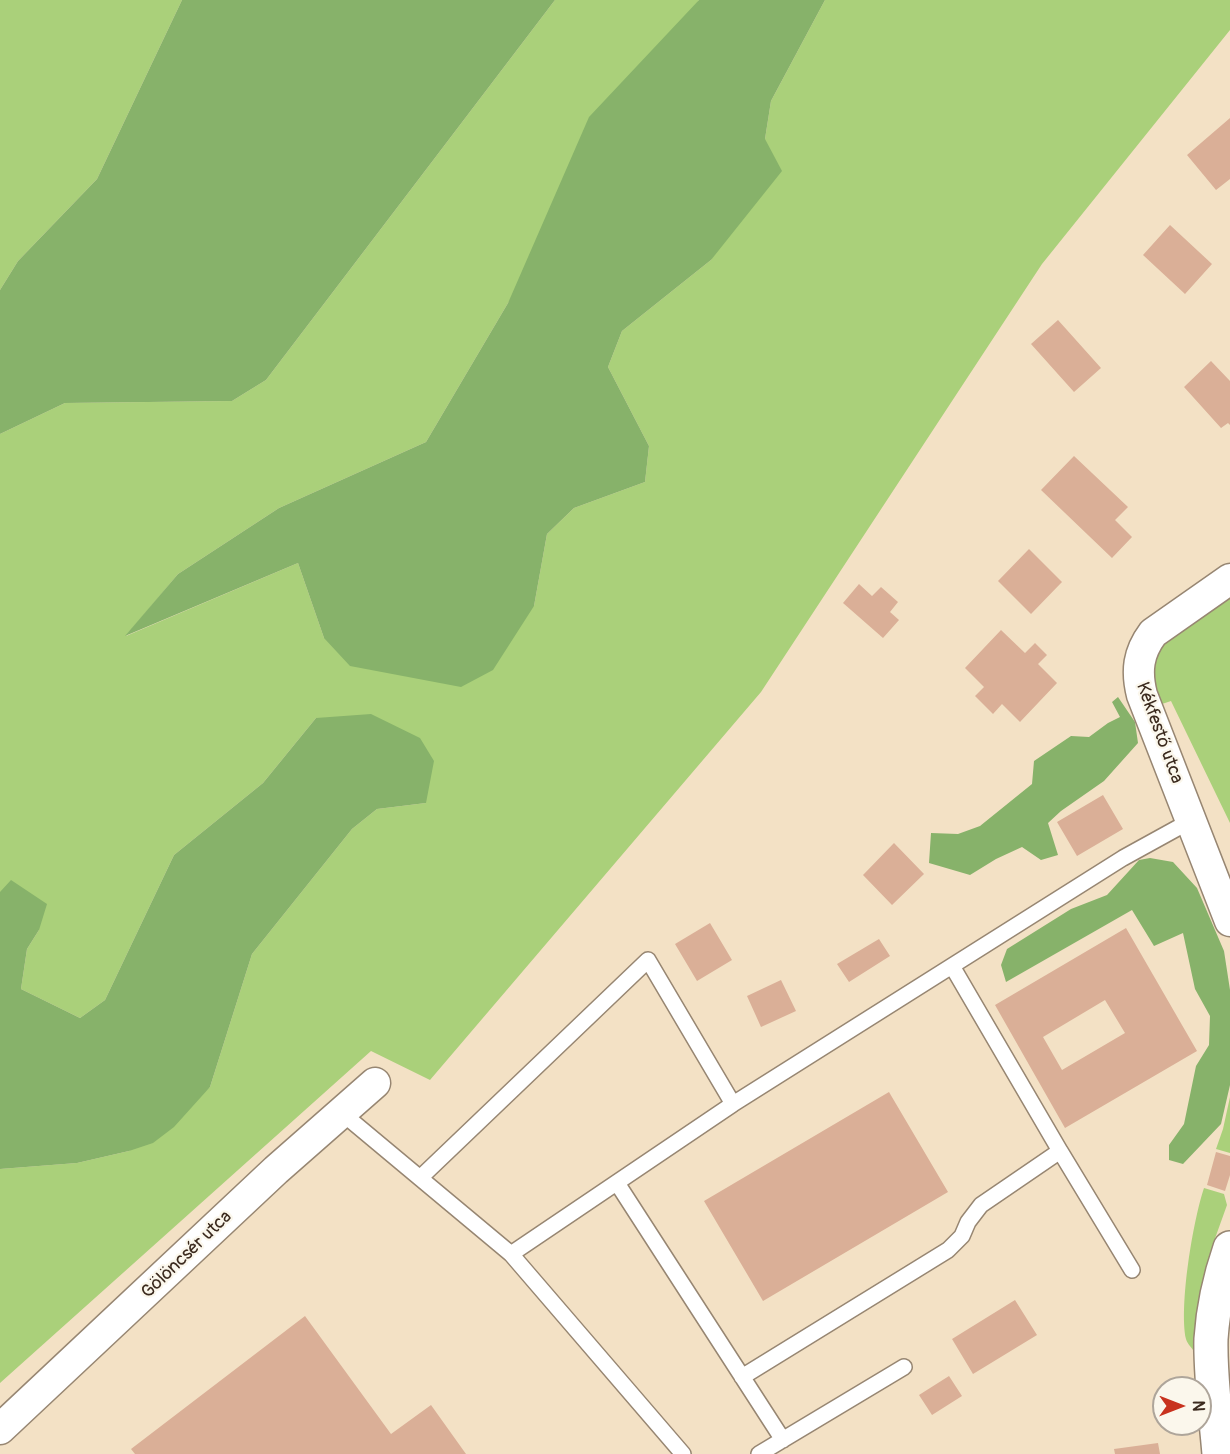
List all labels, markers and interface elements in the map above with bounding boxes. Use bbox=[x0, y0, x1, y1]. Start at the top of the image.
street label: Kékfestő utca bbox=[1131, 680, 1187, 786]
street label: Gölöncsér utca bbox=[137, 1207, 237, 1303]
north arrow bbox=[1152, 1376, 1212, 1436]
text: N bbox=[1188, 1401, 1208, 1411]

